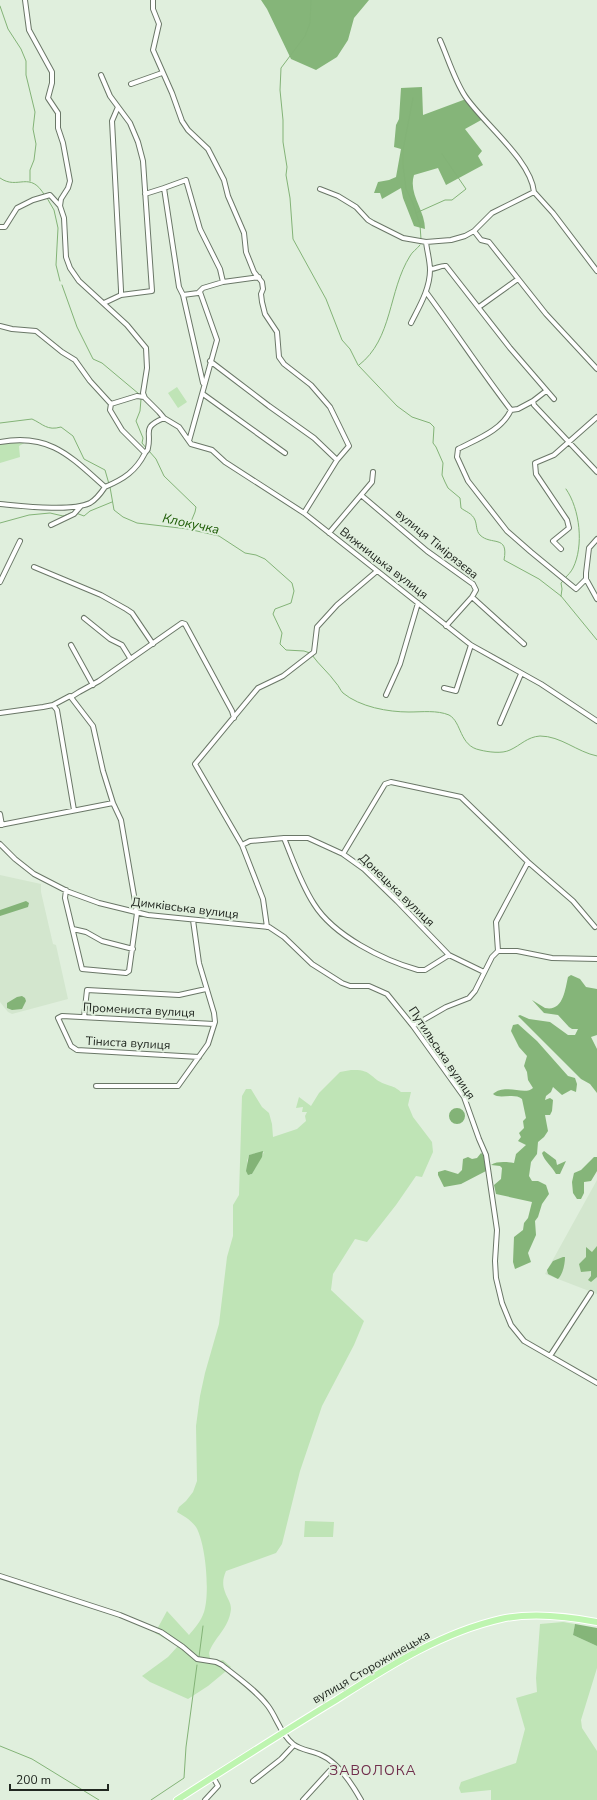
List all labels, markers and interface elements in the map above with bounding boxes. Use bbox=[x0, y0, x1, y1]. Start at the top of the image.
street label: вулиця Тімірязєва bbox=[392, 506, 482, 582]
water label: Клокучка bbox=[161, 509, 221, 539]
street label: Вижницька вулиця bbox=[336, 523, 432, 603]
street label: Донецька вулиця bbox=[356, 850, 438, 930]
street label: Димківська вулиця bbox=[130, 893, 240, 923]
street label: Промениста вулиця bbox=[83, 999, 195, 1021]
street label: Путильська вулиця bbox=[405, 1003, 479, 1103]
street label: Тіниста вулиця bbox=[85, 1033, 171, 1053]
street label: вулиця Сторожинецька bbox=[309, 1627, 433, 1707]
district label: ЗАВОЛОКА bbox=[329, 1761, 417, 1780]
scale bar bbox=[10, 1766, 108, 1792]
text: 200 m bbox=[16, 1772, 51, 1788]

